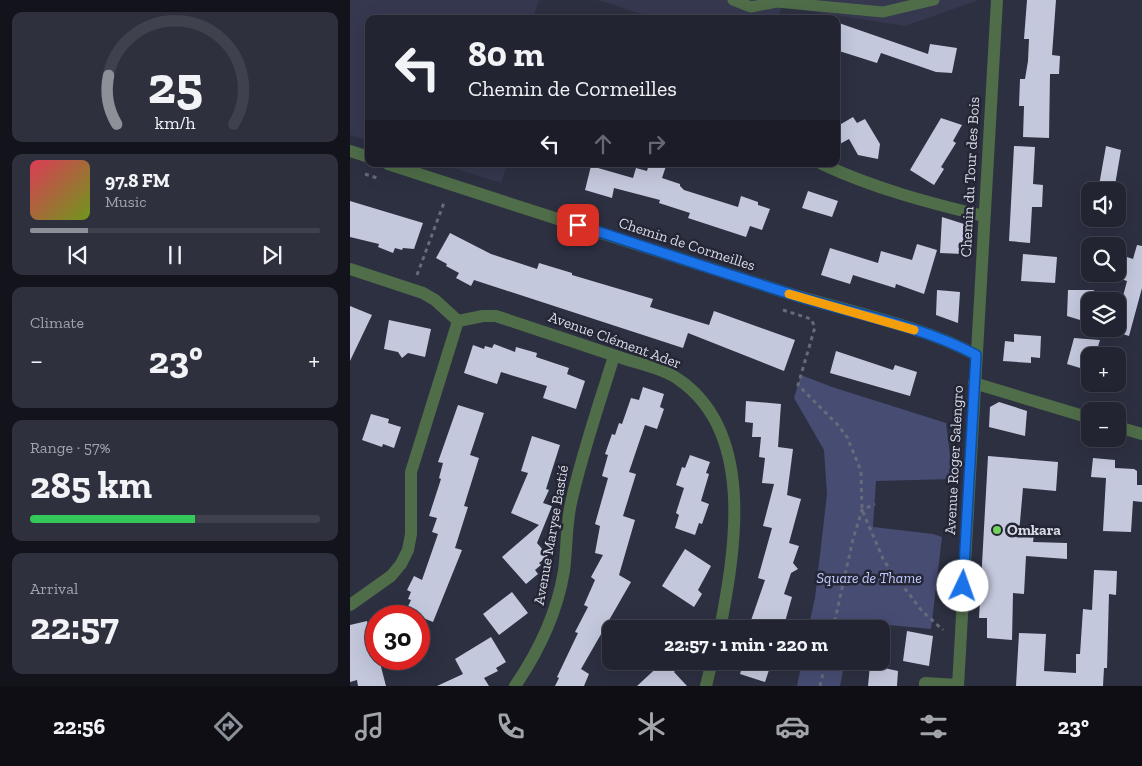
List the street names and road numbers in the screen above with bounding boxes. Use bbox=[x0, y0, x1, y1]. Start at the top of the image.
street label: Chemin du Tour des Bois bbox=[957, 96, 983, 258]
street label: Chemin de Cormeilles bbox=[616, 213, 758, 275]
street label: Avenue Clément Ader bbox=[546, 308, 684, 372]
street label: Avenue Roger Salengro bbox=[941, 385, 967, 535]
street label: Avenue Maryse Bastié bbox=[530, 464, 572, 606]

